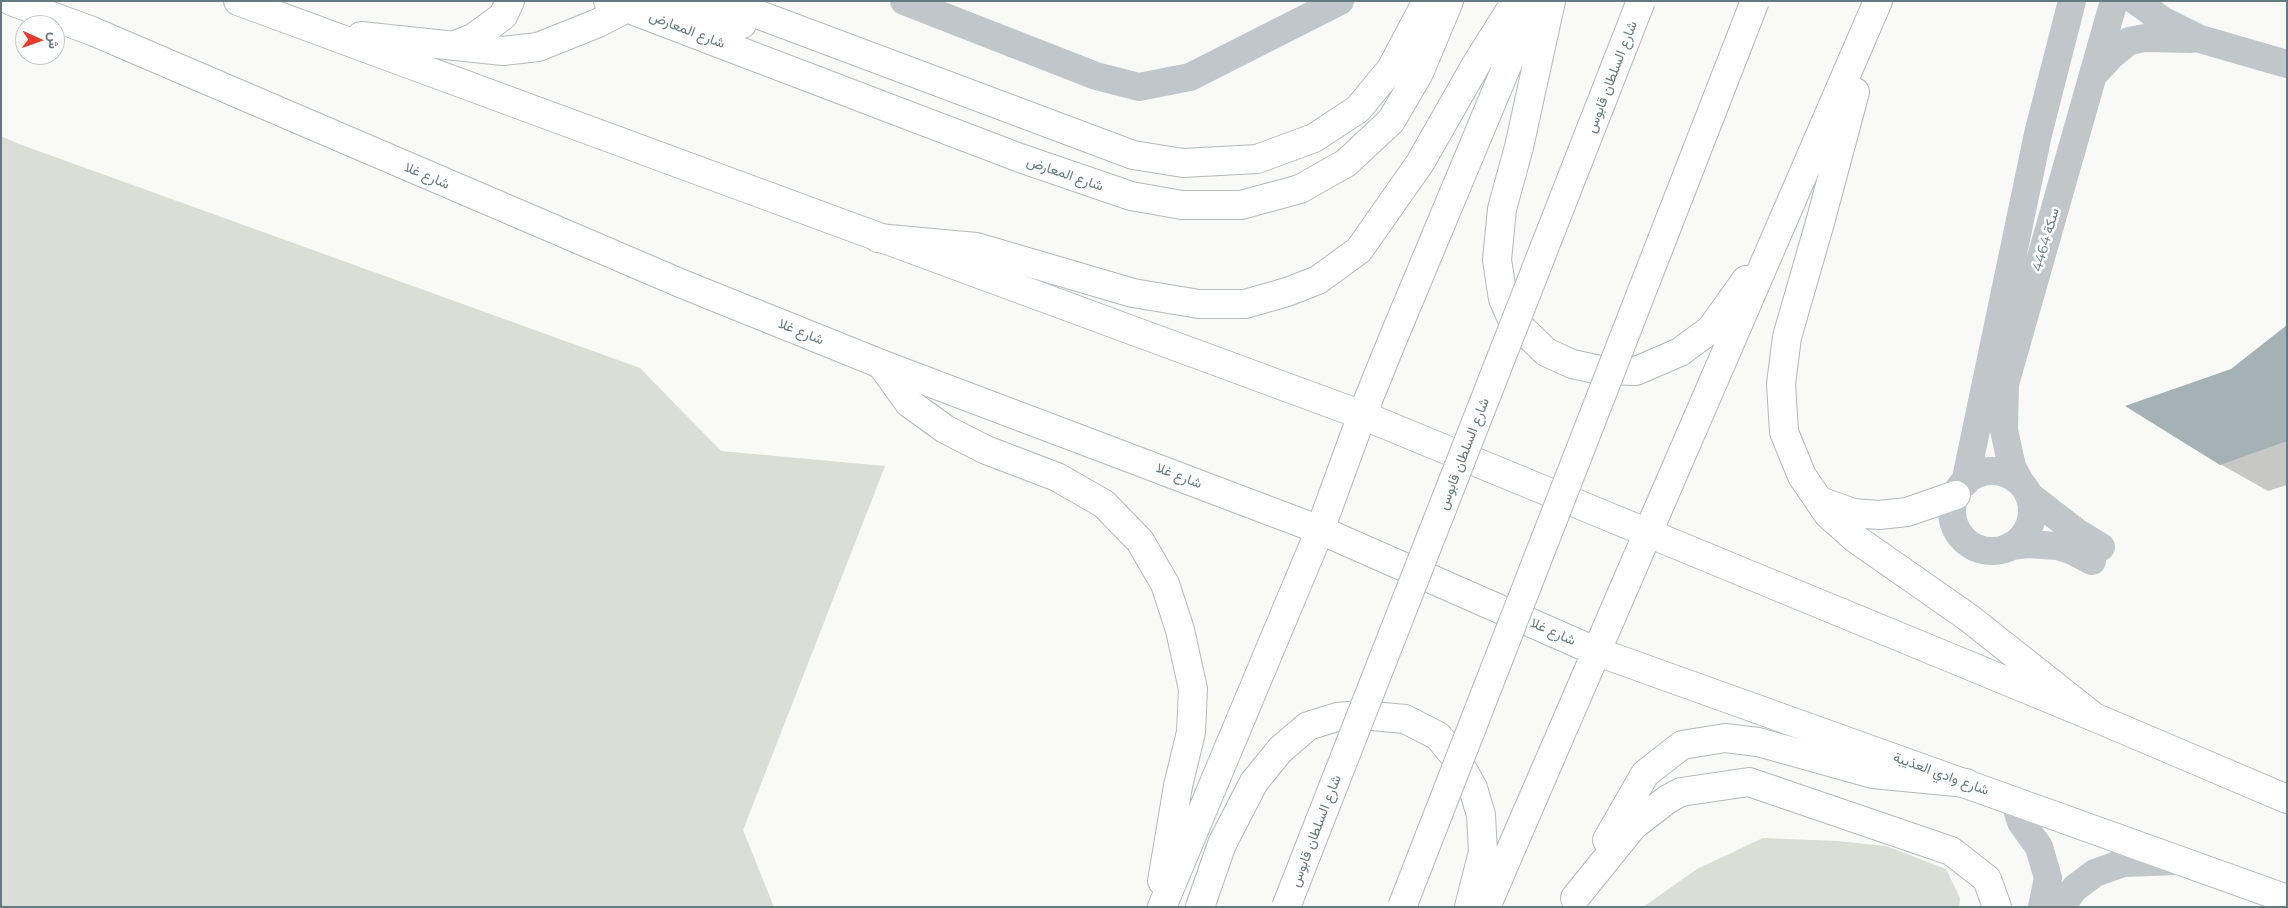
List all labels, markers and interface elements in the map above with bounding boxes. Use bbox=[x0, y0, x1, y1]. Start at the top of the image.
street label: شارع المعارض bbox=[647, 8, 727, 52]
north arrow bbox=[15, 15, 65, 65]
street label: شارع السلطان قابوس bbox=[1583, 19, 1641, 135]
text: ش bbox=[45, 32, 63, 49]
street label: شارع المعارض bbox=[1024, 153, 1106, 195]
street label: شارع غلا bbox=[402, 159, 452, 193]
street label: سكة 4464 bbox=[2029, 206, 2063, 274]
street label: شارع غلا bbox=[776, 315, 826, 349]
street label: شارع السلطان قابوس bbox=[1435, 396, 1493, 512]
street label: شارع غلا bbox=[1154, 460, 1204, 492]
street label: شارع غلا bbox=[1528, 615, 1578, 649]
street label: شارع وادي العذيبة bbox=[1891, 749, 1991, 799]
street label: شارع السلطان قابوس bbox=[1287, 773, 1345, 889]

